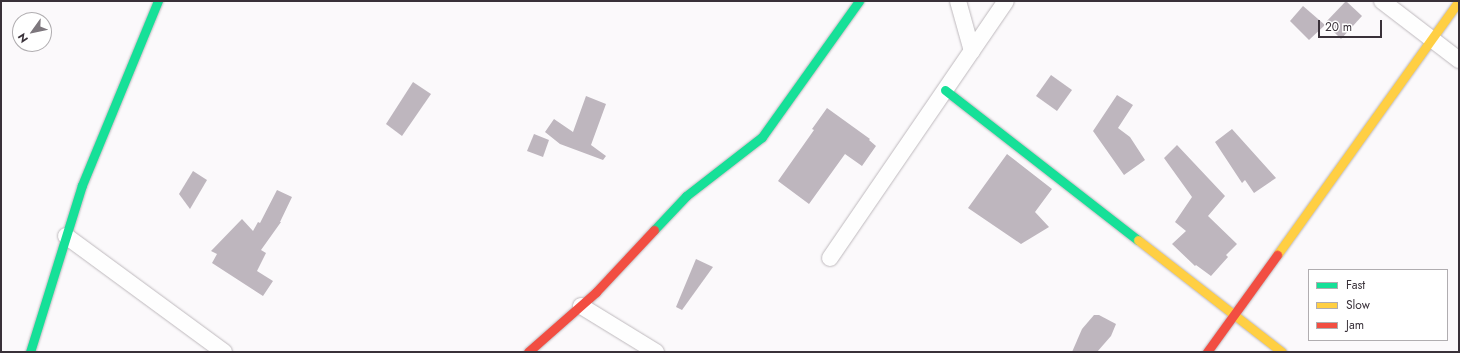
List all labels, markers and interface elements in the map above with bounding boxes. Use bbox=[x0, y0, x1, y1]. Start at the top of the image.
north arrow bbox=[12, 12, 52, 52]
scale bar bbox=[1320, 12, 1384, 38]
text: 20 m bbox=[1325, 18, 1352, 36]
text: N bbox=[14, 30, 32, 46]
legend bbox=[1308, 269, 1448, 341]
text: Fast bbox=[1346, 276, 1365, 294]
text: Slow bbox=[1346, 296, 1370, 314]
text: Jam bbox=[1346, 316, 1364, 334]

